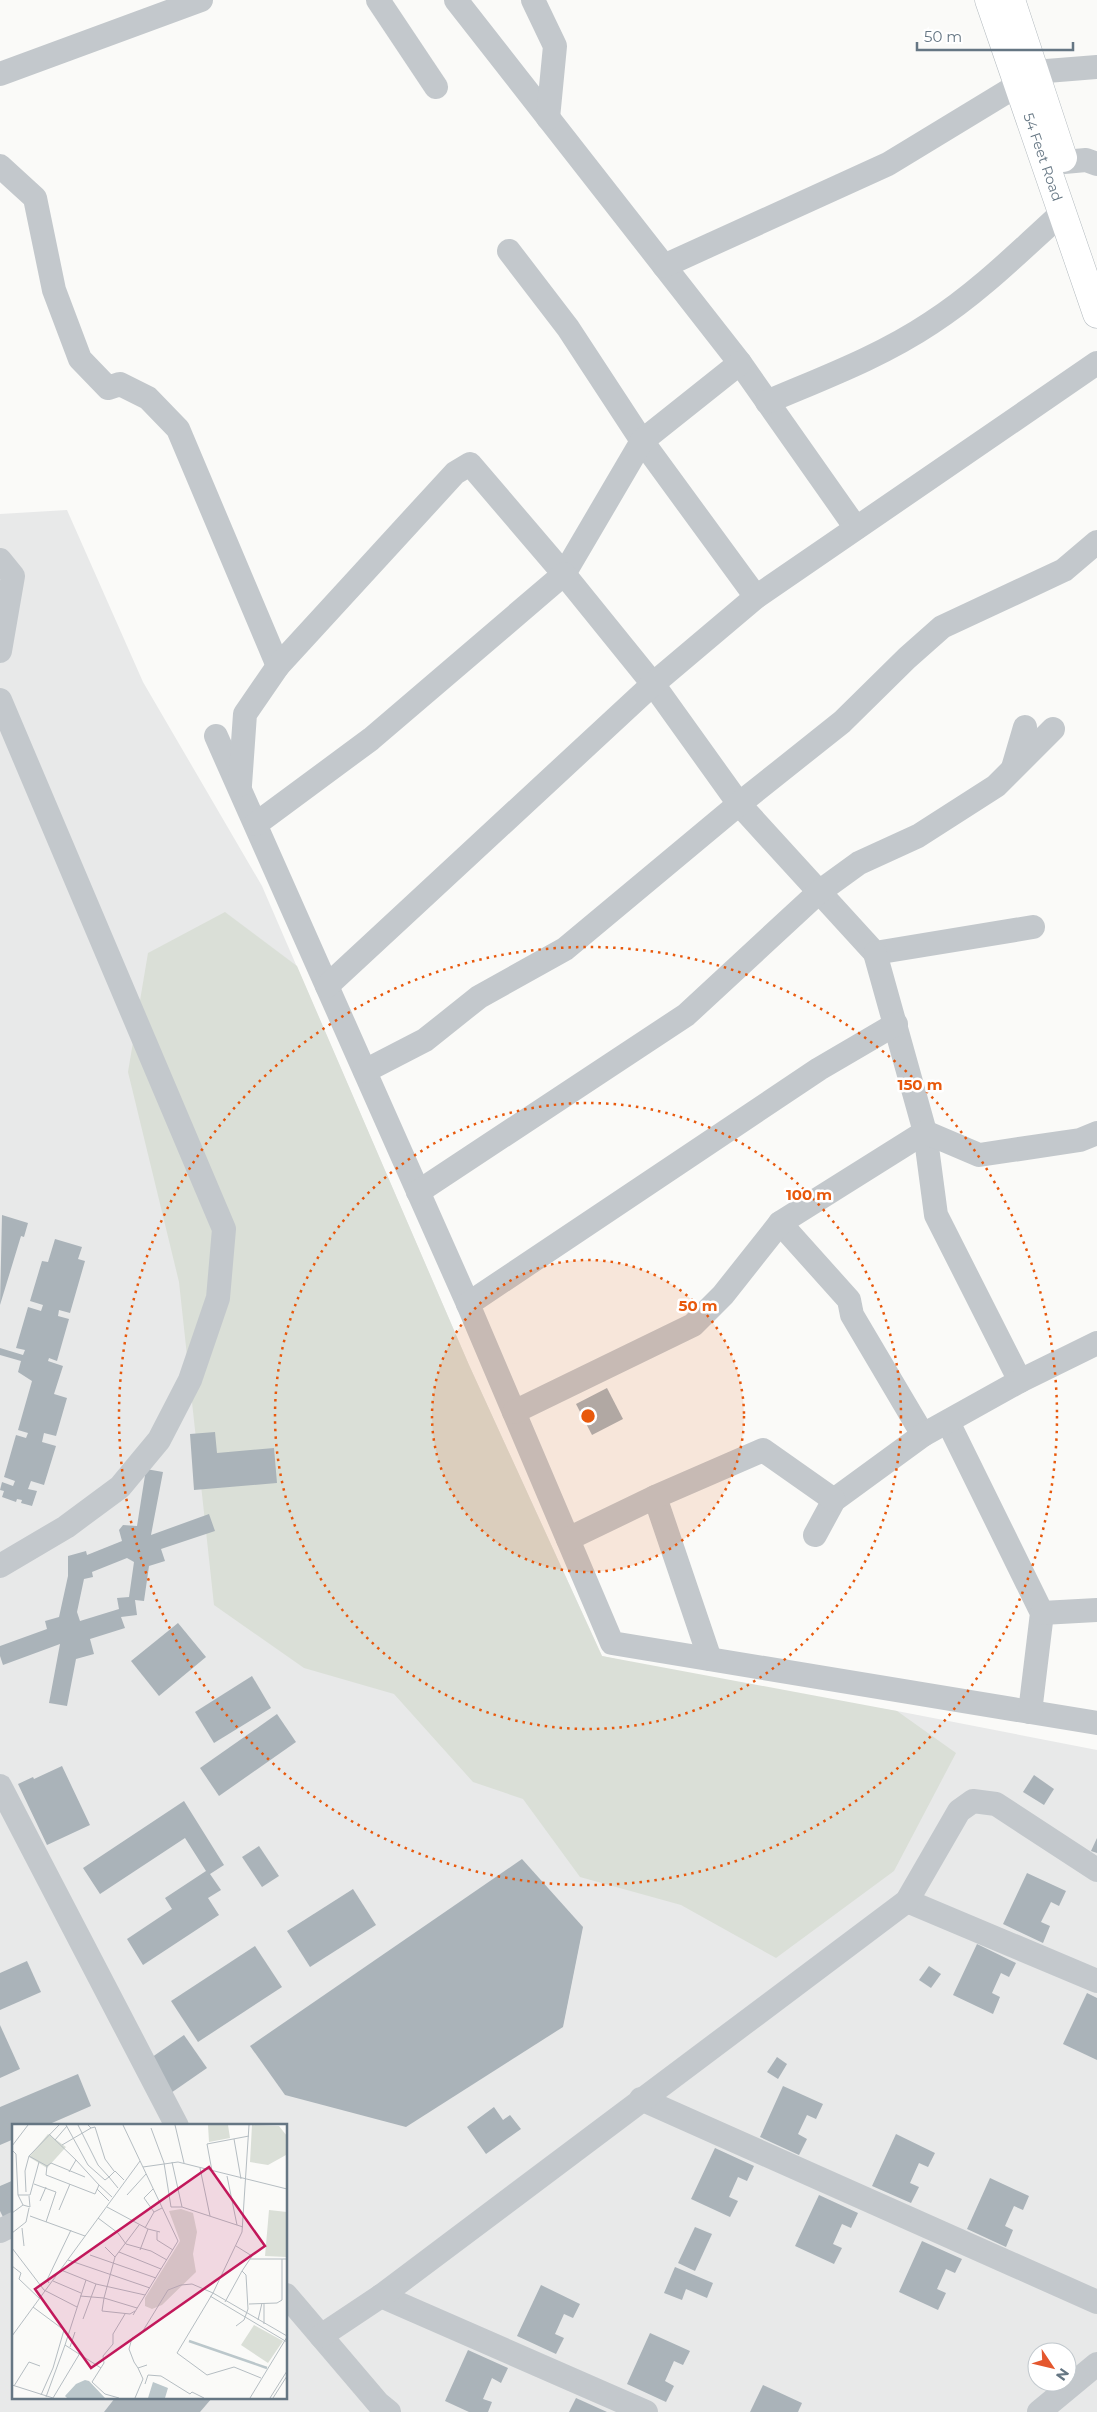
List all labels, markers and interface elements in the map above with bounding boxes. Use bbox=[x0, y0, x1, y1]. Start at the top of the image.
scale bar bbox=[917, 20, 1073, 52]
text: 50 m bbox=[924, 27, 962, 46]
street label: 54 Feet Road bbox=[1019, 110, 1067, 204]
text: 150 m bbox=[898, 1075, 942, 1094]
text: 100 m bbox=[786, 1185, 832, 1204]
text: 50 m bbox=[678, 1296, 718, 1315]
centre of rings bbox=[579, 1407, 597, 1425]
inset map bbox=[12, 2124, 288, 2400]
north arrow bbox=[1027, 2342, 1077, 2392]
text: N bbox=[1052, 2365, 1073, 2384]

